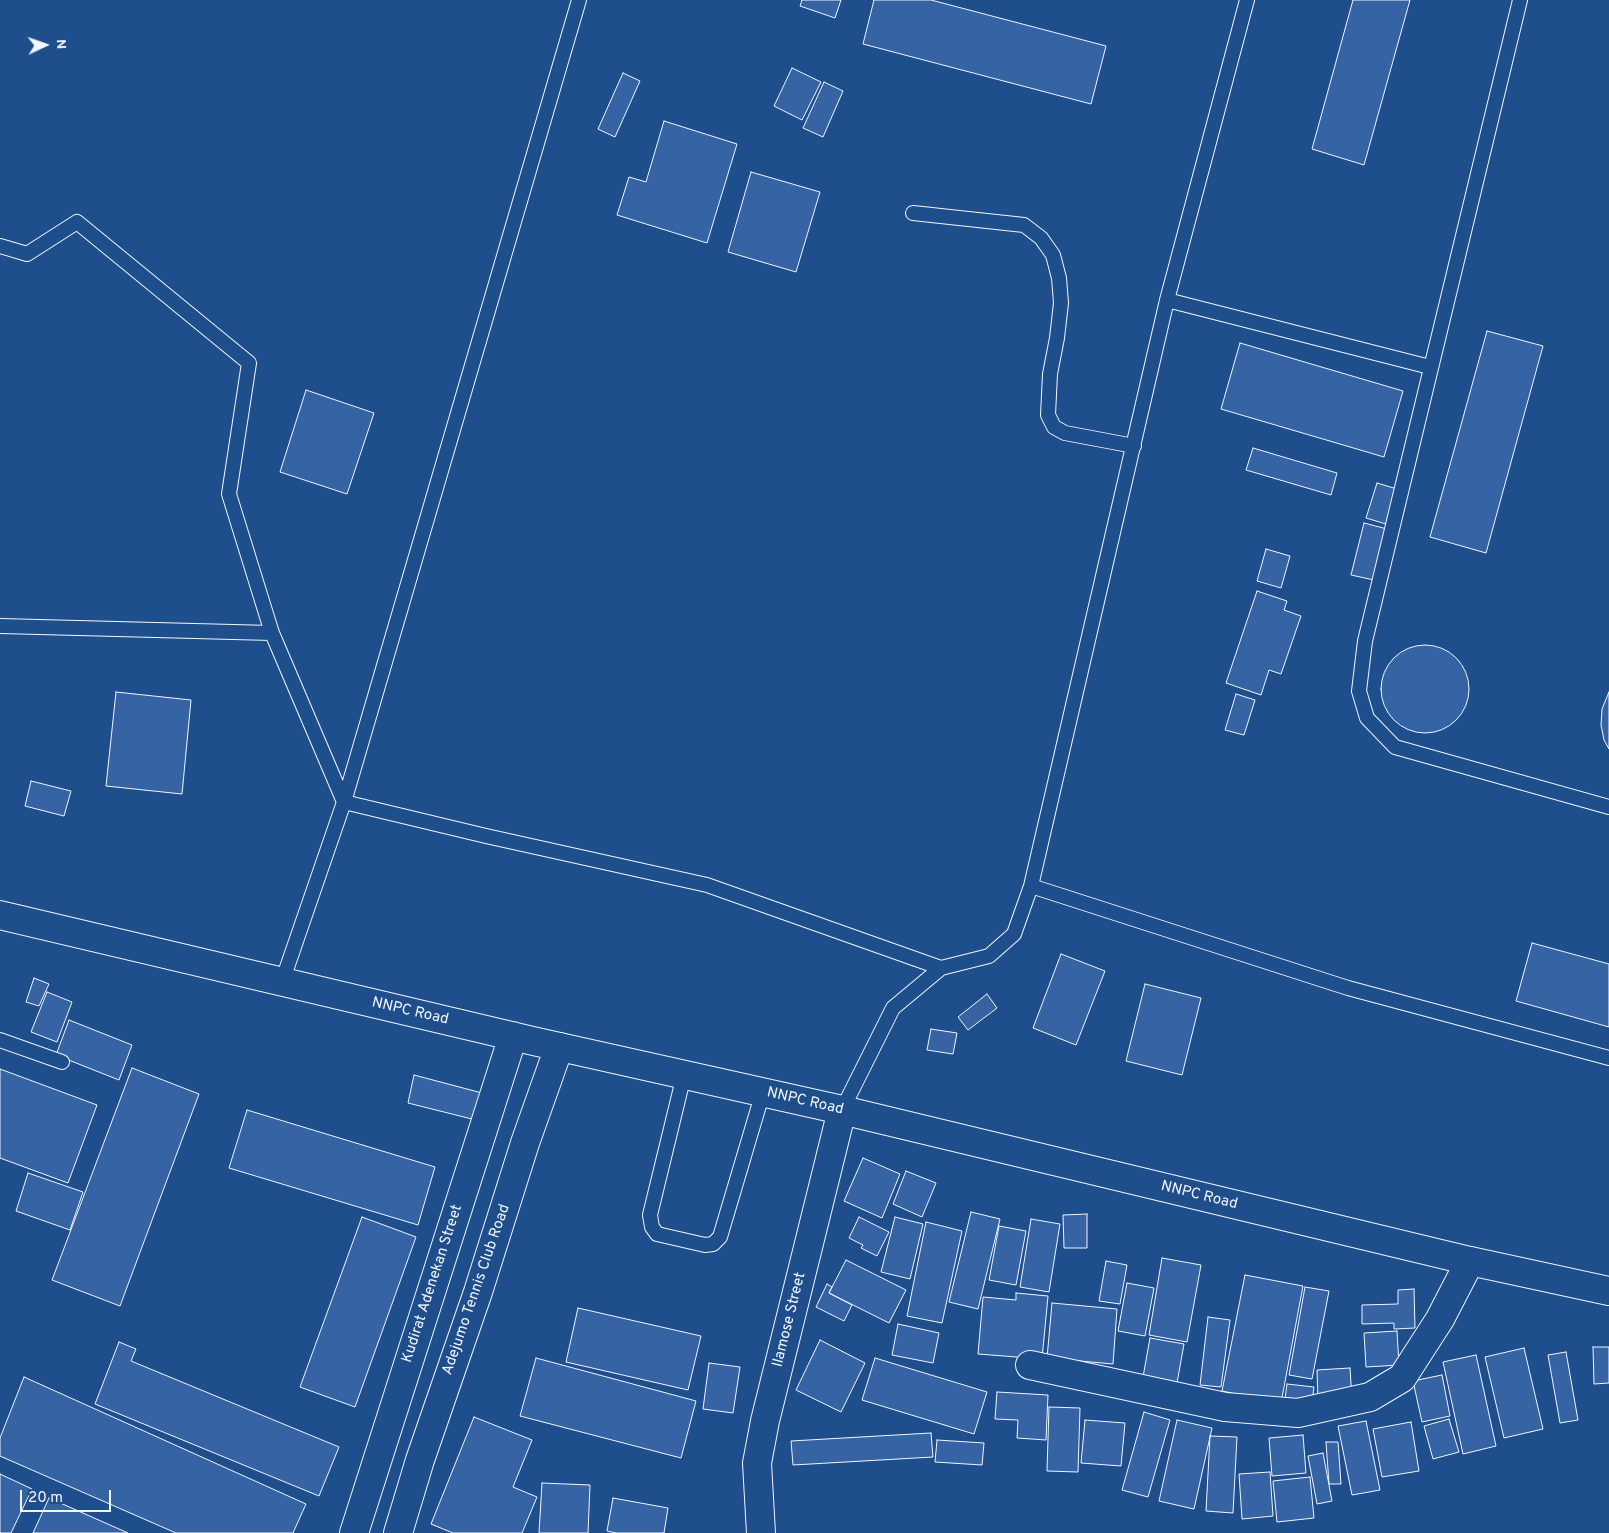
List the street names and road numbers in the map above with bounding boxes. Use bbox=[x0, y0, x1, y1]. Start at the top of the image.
street label: NNPC Road bbox=[370, 994, 450, 1030]
street label: NNPC Road bbox=[765, 1084, 845, 1120]
street label: NNPC Road bbox=[1159, 1178, 1239, 1214]
street label: Adejumo Tennis Club Road bbox=[439, 1202, 515, 1378]
street label: Kudirat Adenekan Street bbox=[399, 1203, 467, 1365]
street label: Ilamose Street bbox=[770, 1271, 810, 1369]

